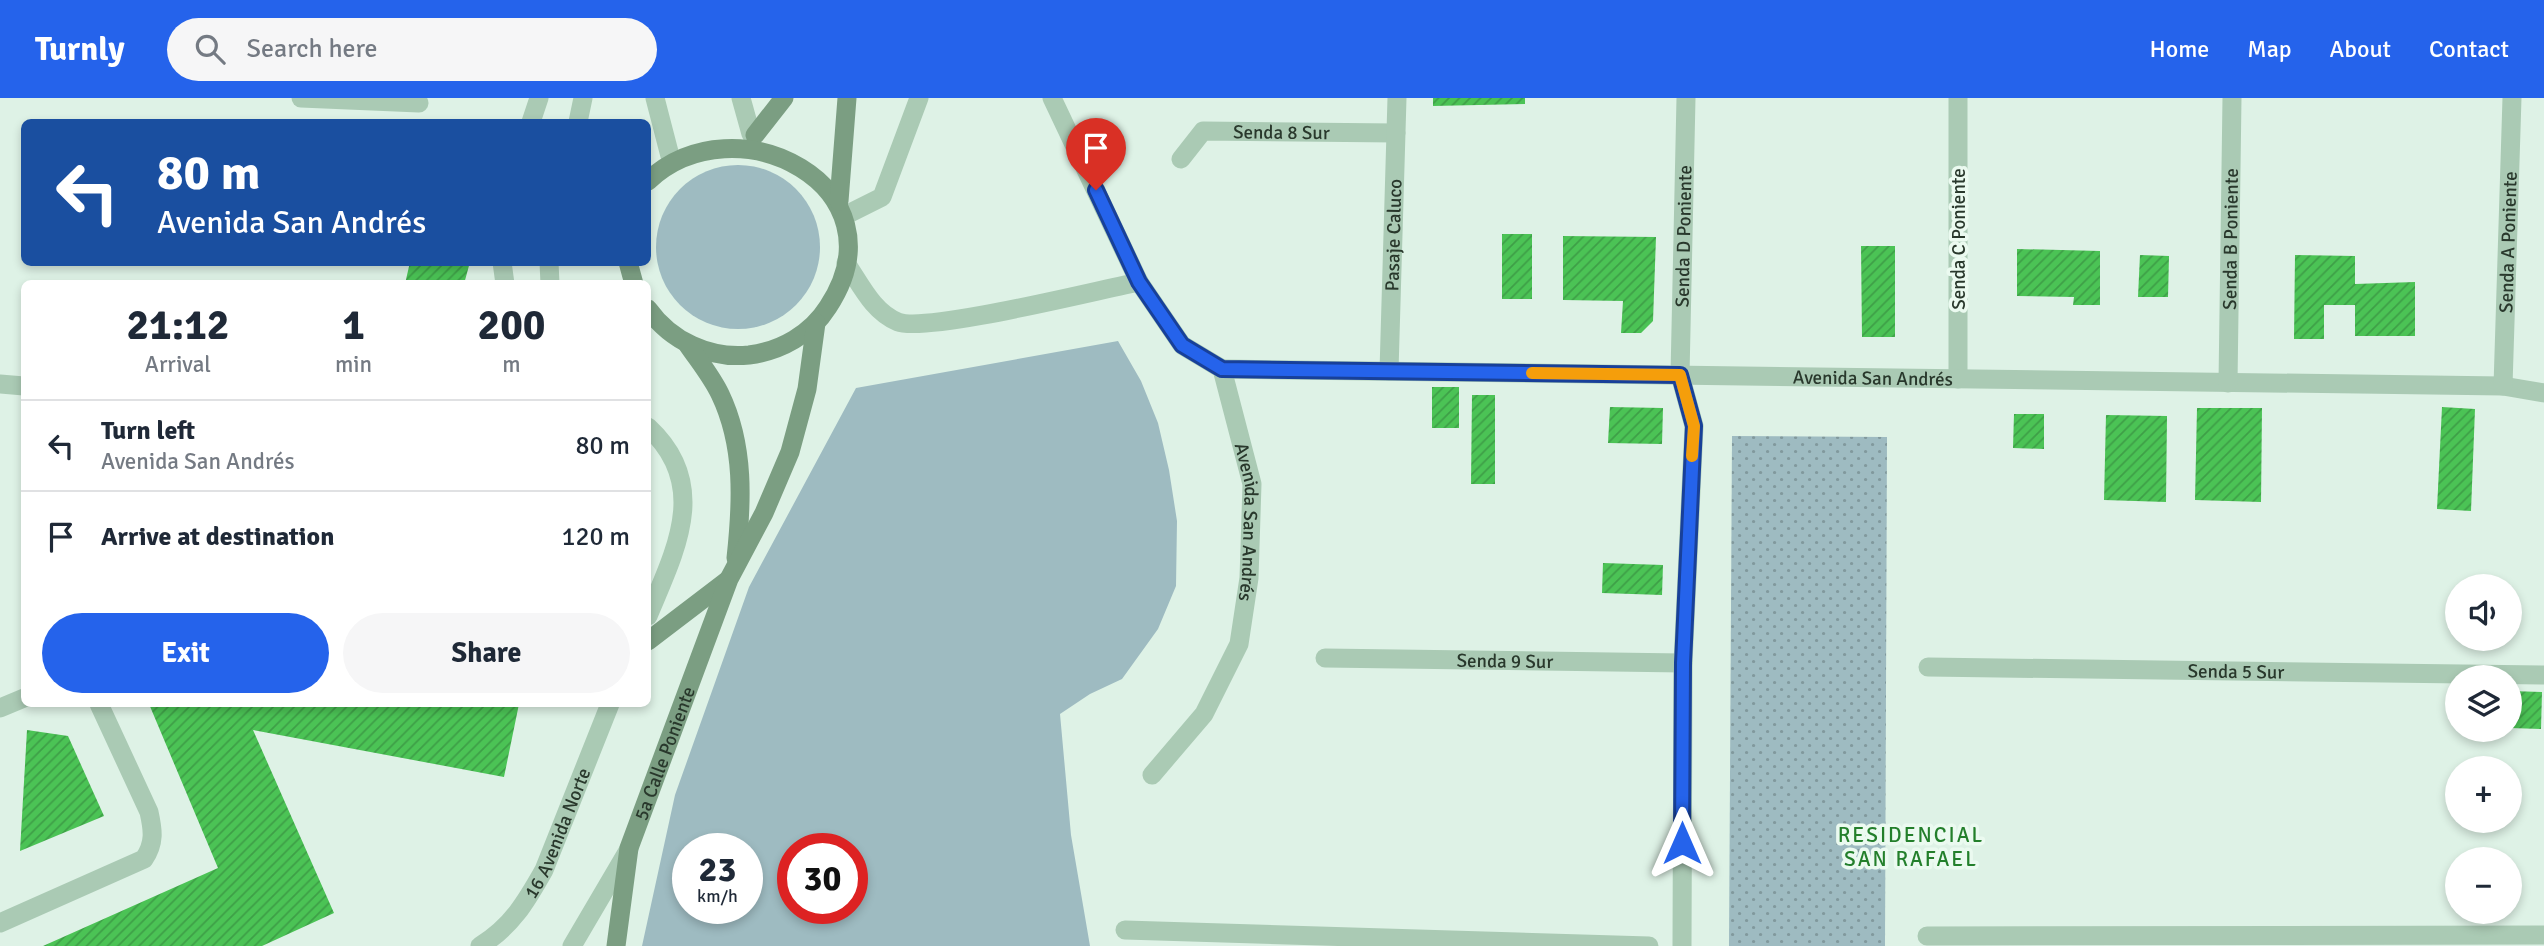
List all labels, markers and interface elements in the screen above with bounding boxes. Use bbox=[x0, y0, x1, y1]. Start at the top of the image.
search box bbox=[167, 18, 657, 81]
text: Turnly bbox=[35, 29, 125, 70]
icon: search bbox=[191, 30, 229, 68]
text: Search here bbox=[247, 33, 378, 65]
text: Home bbox=[2149, 34, 2209, 64]
text: Map bbox=[2247, 34, 2292, 64]
text: About bbox=[2330, 34, 2391, 64]
text: Contact bbox=[2429, 34, 2509, 64]
pin bbox=[1066, 118, 1126, 190]
street label: Senda 8 Sur bbox=[1233, 120, 1330, 145]
icon: arrive bbox=[1077, 129, 1115, 167]
text: 80 m bbox=[157, 143, 260, 203]
icon: left bbox=[42, 147, 133, 238]
street label: Senda D Poniente bbox=[1670, 165, 1698, 308]
street label: Senda C Poniente bbox=[1947, 168, 1971, 310]
street label: Senda B Poniente bbox=[2218, 168, 2244, 310]
street label: Senda A Poniente bbox=[2494, 171, 2523, 313]
street label: Pasaje Caluco bbox=[1380, 178, 1408, 292]
text: Avenida San Andrés bbox=[157, 203, 426, 242]
text: 21:12 bbox=[126, 300, 230, 351]
text: 1 bbox=[342, 300, 365, 351]
text: 200 bbox=[477, 300, 546, 351]
text: Arrival bbox=[145, 350, 211, 379]
text: min bbox=[335, 350, 372, 379]
text: m bbox=[502, 350, 521, 379]
street label: Avenida San Andrés bbox=[1793, 366, 1953, 392]
text: Turn left bbox=[101, 415, 195, 447]
icon: left bbox=[42, 427, 80, 465]
text: 80 m bbox=[575, 430, 630, 462]
street label: Avenida San Andrés bbox=[1229, 440, 1263, 603]
text: Avenida San Andrés bbox=[101, 447, 295, 476]
icon: arrive bbox=[42, 518, 80, 556]
text: Arrive at destination bbox=[101, 521, 334, 553]
text: 120 m bbox=[561, 521, 630, 553]
map controls bbox=[2445, 574, 2522, 924]
button: sound bbox=[2445, 574, 2522, 651]
button: Exit bbox=[42, 613, 329, 693]
button: Share bbox=[343, 613, 630, 693]
street label: Senda 9 Sur bbox=[1456, 649, 1554, 674]
street label: Senda 5 Sur bbox=[2187, 659, 2285, 685]
button: layers bbox=[2445, 665, 2522, 742]
street label: 5a Calle Poniente bbox=[629, 683, 701, 824]
button: + bbox=[2445, 756, 2522, 833]
street label: 16 Avenida Norte bbox=[519, 764, 596, 903]
position arrow bbox=[1645, 806, 1719, 880]
district label: RESIDENCIAL SAN RAFAEL bbox=[1838, 822, 1984, 872]
speed limit sign: 30 bbox=[777, 833, 868, 924]
button: − bbox=[2445, 847, 2522, 924]
text: 23 bbox=[699, 848, 736, 891]
text: km/h bbox=[697, 885, 738, 907]

